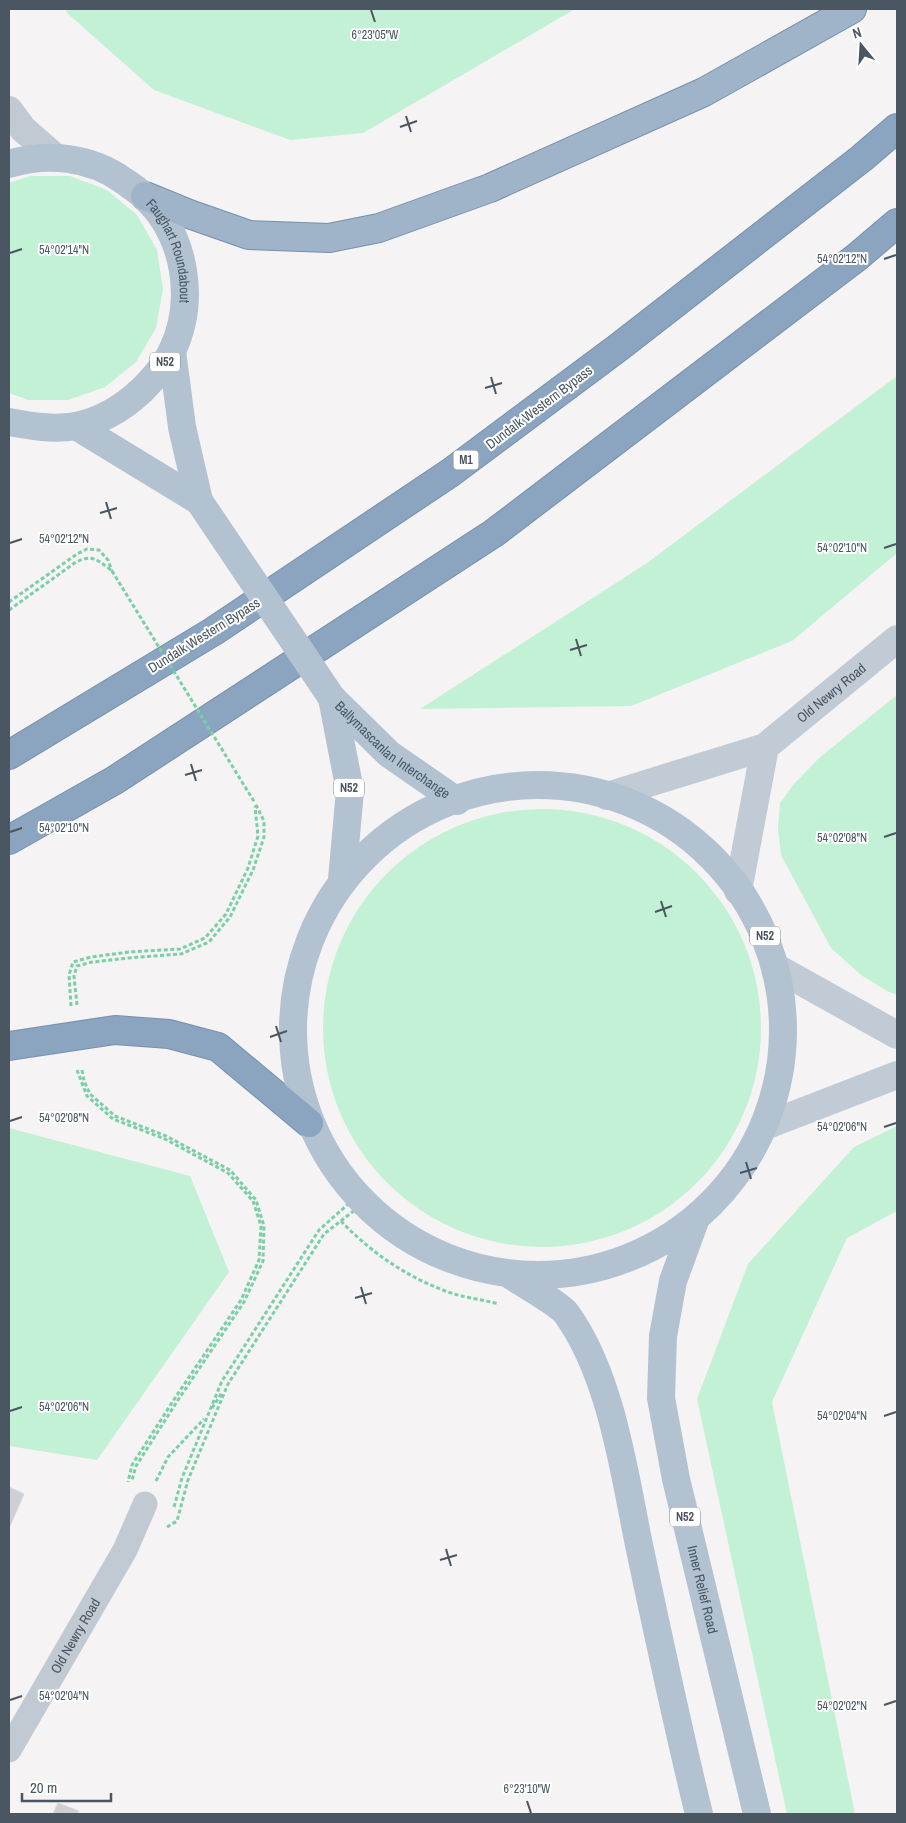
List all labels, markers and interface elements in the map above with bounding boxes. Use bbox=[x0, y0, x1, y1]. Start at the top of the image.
north arrow bbox=[836, 20, 886, 70]
text: N bbox=[850, 23, 864, 42]
text: 6°23'05"W bbox=[352, 27, 399, 43]
street label: Faughart Roundabout bbox=[142, 195, 194, 304]
text: 54°02'14"N bbox=[39, 242, 89, 258]
text: 54°02'12"N bbox=[817, 251, 867, 267]
road number: N52 bbox=[150, 352, 180, 372]
street label: Dundalk Western Bypass bbox=[482, 361, 596, 453]
road number: M1 bbox=[454, 450, 478, 470]
text: 54°02'12"N bbox=[39, 531, 89, 547]
text: 54°02'10"N bbox=[817, 540, 867, 556]
street label: Dundalk Western Bypass bbox=[145, 593, 264, 677]
street label: Old Newry Road bbox=[793, 659, 870, 726]
street label: Ballymascanlan Interchange bbox=[331, 697, 454, 803]
road number: N52 bbox=[334, 778, 364, 798]
text: 54°02'10"N bbox=[39, 820, 89, 836]
text: 54°02'08"N bbox=[817, 830, 867, 846]
road number: N52 bbox=[750, 926, 780, 946]
text: 54°02'08"N bbox=[39, 1110, 89, 1126]
text: 54°02'06"N bbox=[817, 1119, 867, 1135]
text: 54°02'06"N bbox=[39, 1399, 89, 1415]
text: 54°02'04"N bbox=[817, 1408, 867, 1424]
road number: N52 bbox=[670, 1508, 700, 1526]
street label: Inner Relief Road bbox=[683, 1544, 722, 1635]
street label: Old Newry Road bbox=[46, 1595, 104, 1677]
text: 54°02'04"N bbox=[39, 1688, 89, 1704]
text: 54°02'02"N bbox=[817, 1698, 867, 1714]
scale bar bbox=[22, 1770, 111, 1802]
text: 20 m bbox=[30, 1777, 57, 1798]
text: 6°23'10"W bbox=[504, 1781, 551, 1797]

